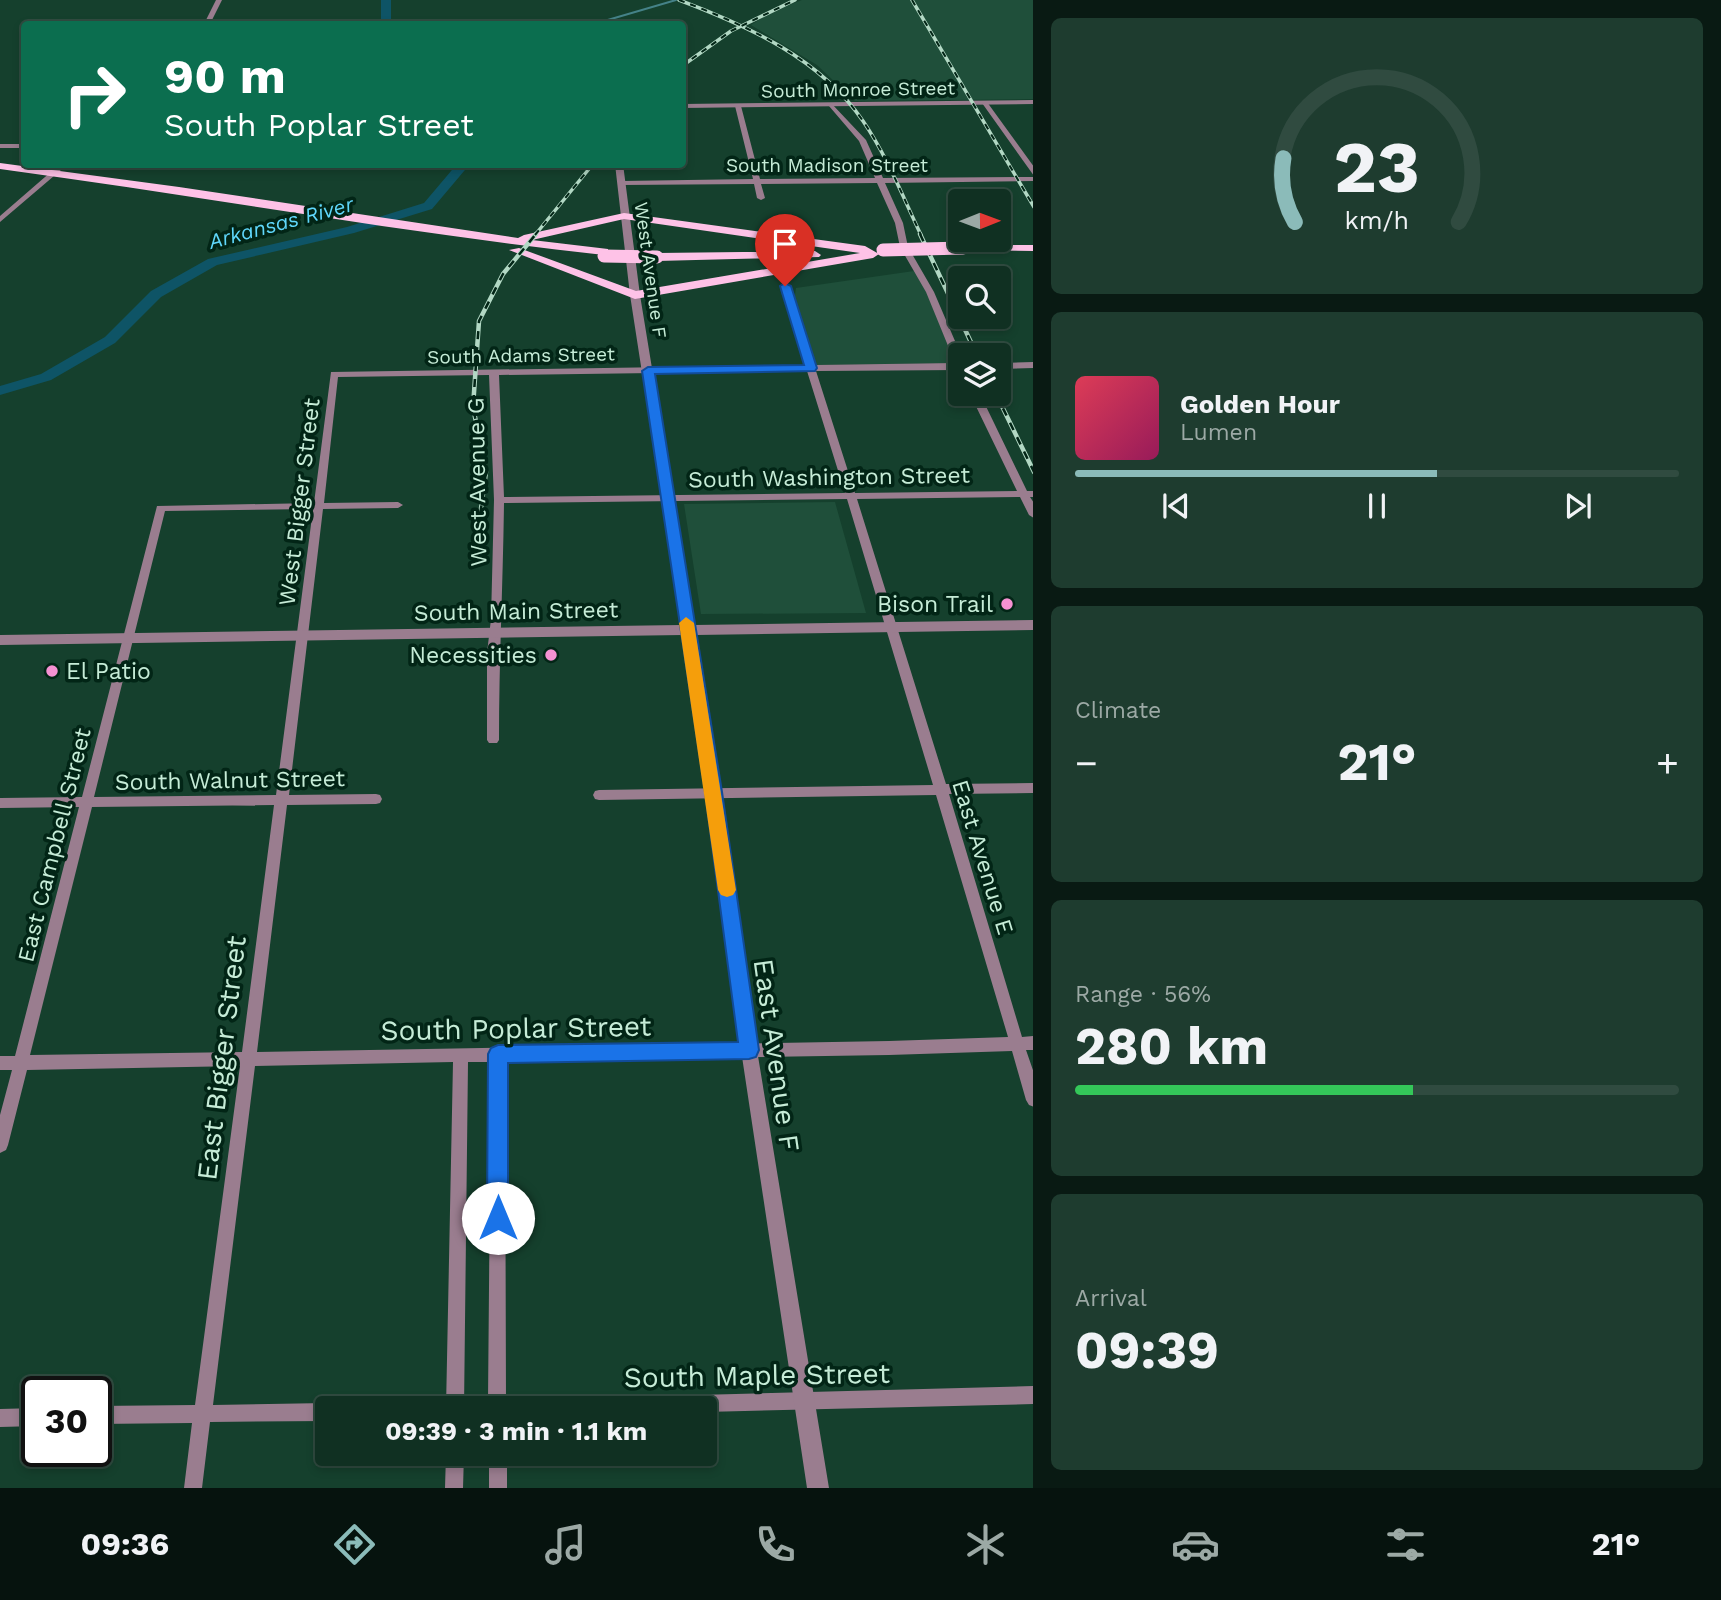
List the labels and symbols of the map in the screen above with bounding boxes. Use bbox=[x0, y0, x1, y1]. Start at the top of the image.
street label: South Monroe Street bbox=[761, 76, 955, 103]
street label: South Madison Street bbox=[726, 154, 928, 177]
north arrow bbox=[948, 189, 1012, 252]
water label: Arkansas River bbox=[205, 191, 357, 254]
street label: West Avenue F bbox=[630, 200, 671, 340]
pin bbox=[755, 214, 815, 286]
street label: South Adams Street bbox=[427, 342, 615, 369]
street label: West Bigger Street bbox=[273, 396, 326, 607]
street label: West Avenue G bbox=[463, 397, 492, 567]
street label: South Washington Street bbox=[688, 462, 970, 493]
place label: Bison Trail bbox=[877, 591, 993, 618]
street label: South Main Street bbox=[414, 596, 619, 627]
marker: Bison Trail bbox=[999, 596, 1015, 612]
place label: Necessities bbox=[409, 642, 537, 669]
marker: Necessities bbox=[543, 647, 559, 663]
place label: El Patio bbox=[66, 658, 151, 685]
marker: El Patio bbox=[44, 663, 60, 679]
street label: East Campbell Street bbox=[12, 725, 97, 965]
street label: South Walnut Street bbox=[115, 765, 346, 796]
street label: East Avenue E bbox=[946, 777, 1019, 938]
street label: East Bigger Street bbox=[190, 934, 253, 1182]
street label: East Avenue F bbox=[747, 957, 806, 1154]
street label: South Poplar Street bbox=[380, 1010, 652, 1047]
position arrow bbox=[461, 1181, 535, 1255]
street label: South Maple Street bbox=[624, 1357, 891, 1394]
speed limit sign: 30 bbox=[21, 1376, 112, 1467]

